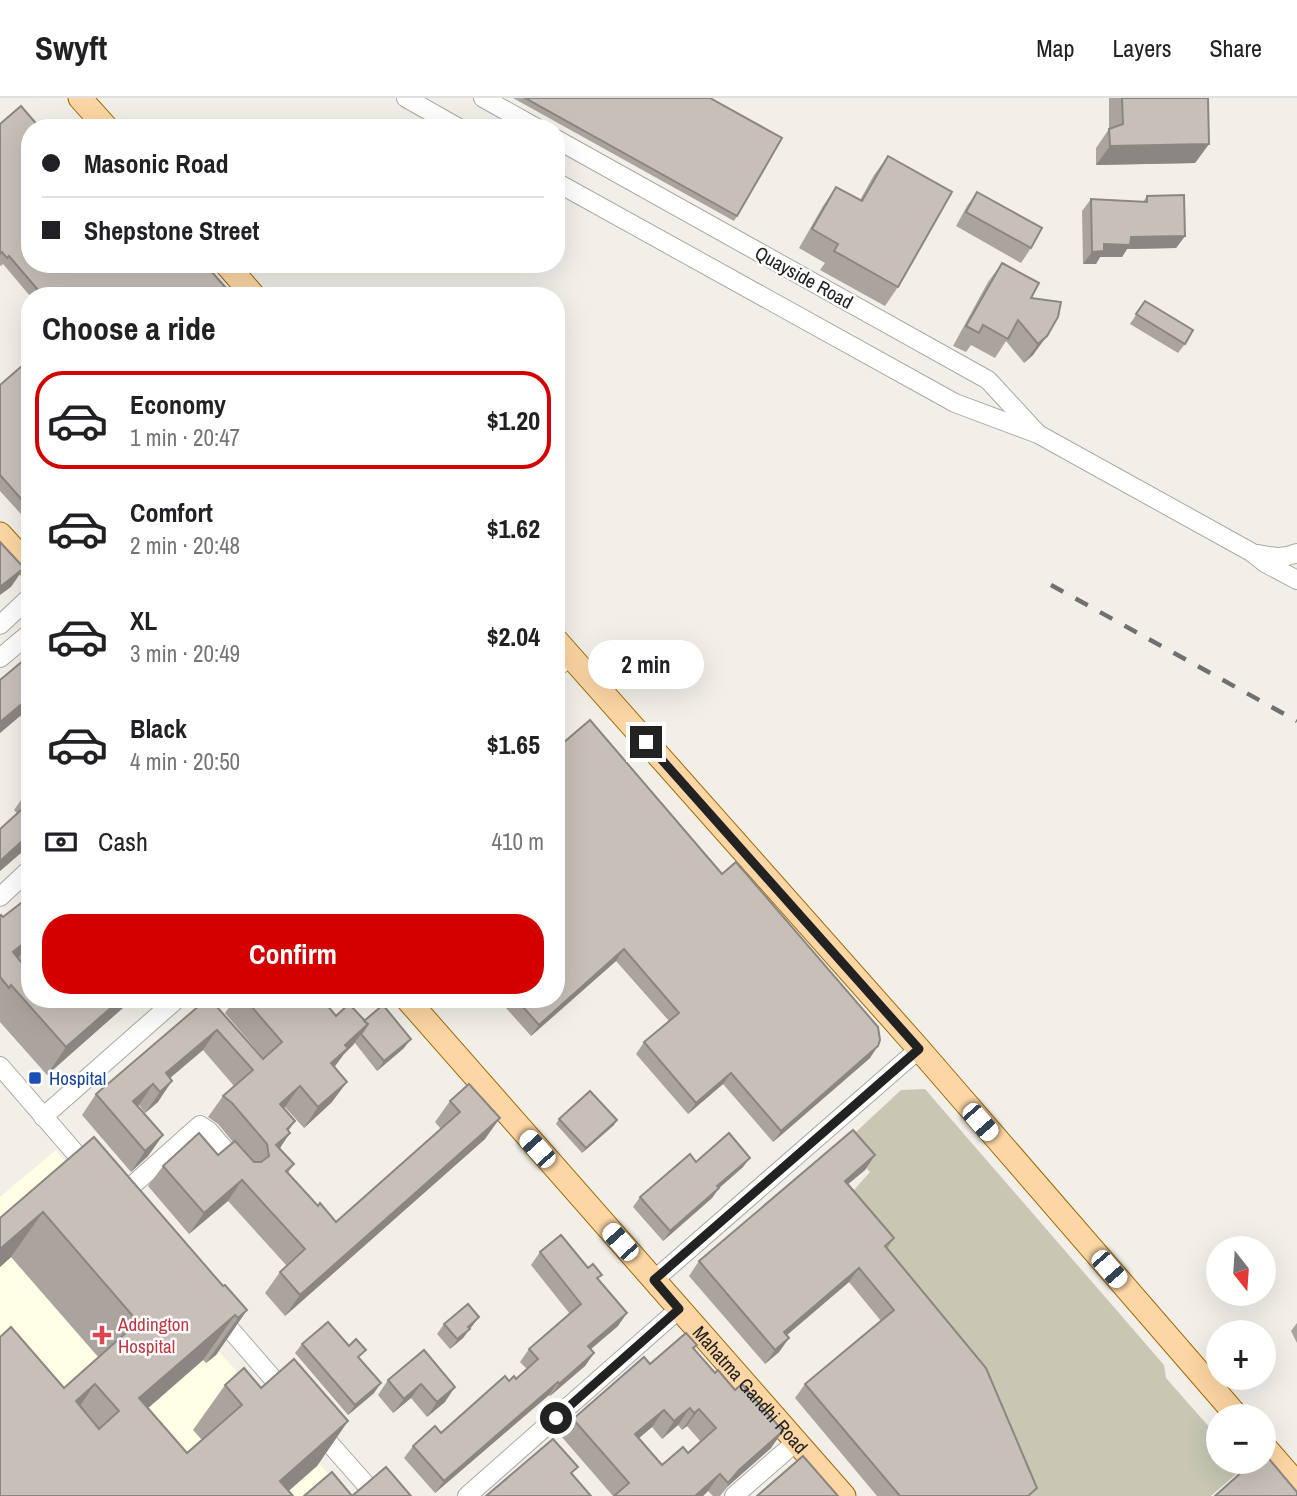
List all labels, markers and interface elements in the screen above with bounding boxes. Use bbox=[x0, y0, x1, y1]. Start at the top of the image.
text: Swyft bbox=[35, 26, 107, 70]
text: Map bbox=[1036, 32, 1074, 64]
text: Layers bbox=[1112, 32, 1171, 64]
text: Share bbox=[1209, 32, 1262, 64]
text: Masonic Road bbox=[84, 146, 229, 181]
text: Shepstone Street bbox=[84, 213, 259, 248]
street label: Quayside Road bbox=[750, 239, 858, 315]
text: Choose a ride bbox=[42, 307, 216, 350]
text: Economy bbox=[130, 387, 226, 422]
icon: car bbox=[46, 389, 109, 452]
text: $1.20 bbox=[487, 403, 540, 438]
text: 1 min · 20:47 bbox=[130, 422, 240, 453]
text: Comfort bbox=[130, 495, 213, 530]
icon: car bbox=[46, 497, 109, 560]
text: $1.62 bbox=[487, 511, 540, 546]
text: 2 min · 20:48 bbox=[130, 530, 240, 561]
text: XL bbox=[130, 603, 157, 638]
icon: car bbox=[46, 605, 109, 668]
text: $2.04 bbox=[487, 619, 540, 654]
text: 3 min · 20:49 bbox=[130, 638, 240, 669]
callout: 2 min bbox=[588, 640, 704, 690]
text: 2 min bbox=[621, 649, 671, 680]
text: Black bbox=[130, 711, 187, 746]
icon: car bbox=[46, 713, 109, 776]
route end bbox=[630, 726, 662, 758]
text: $1.65 bbox=[487, 727, 540, 762]
text: 4 min · 20:50 bbox=[130, 746, 240, 777]
icon: cash bbox=[42, 823, 80, 861]
text: Cash bbox=[98, 824, 148, 859]
text: 410 m bbox=[492, 826, 544, 857]
button: Confirm bbox=[42, 914, 544, 994]
place label: Hospital bbox=[49, 1065, 106, 1091]
marker: Hospital bbox=[27, 1070, 43, 1086]
car bbox=[959, 1099, 1002, 1145]
car bbox=[516, 1126, 559, 1172]
car bbox=[599, 1219, 642, 1265]
north arrow bbox=[1206, 1236, 1276, 1306]
map controls bbox=[1206, 1236, 1276, 1474]
car bbox=[1088, 1246, 1131, 1292]
place label: Addington Hospital bbox=[117, 1311, 189, 1359]
street label: Mahatma Gandhi Road bbox=[687, 1320, 814, 1459]
button: + bbox=[1206, 1320, 1276, 1390]
marker: Addington Hospital bbox=[92, 1325, 112, 1345]
route start bbox=[540, 1402, 572, 1434]
button: − bbox=[1206, 1404, 1276, 1474]

